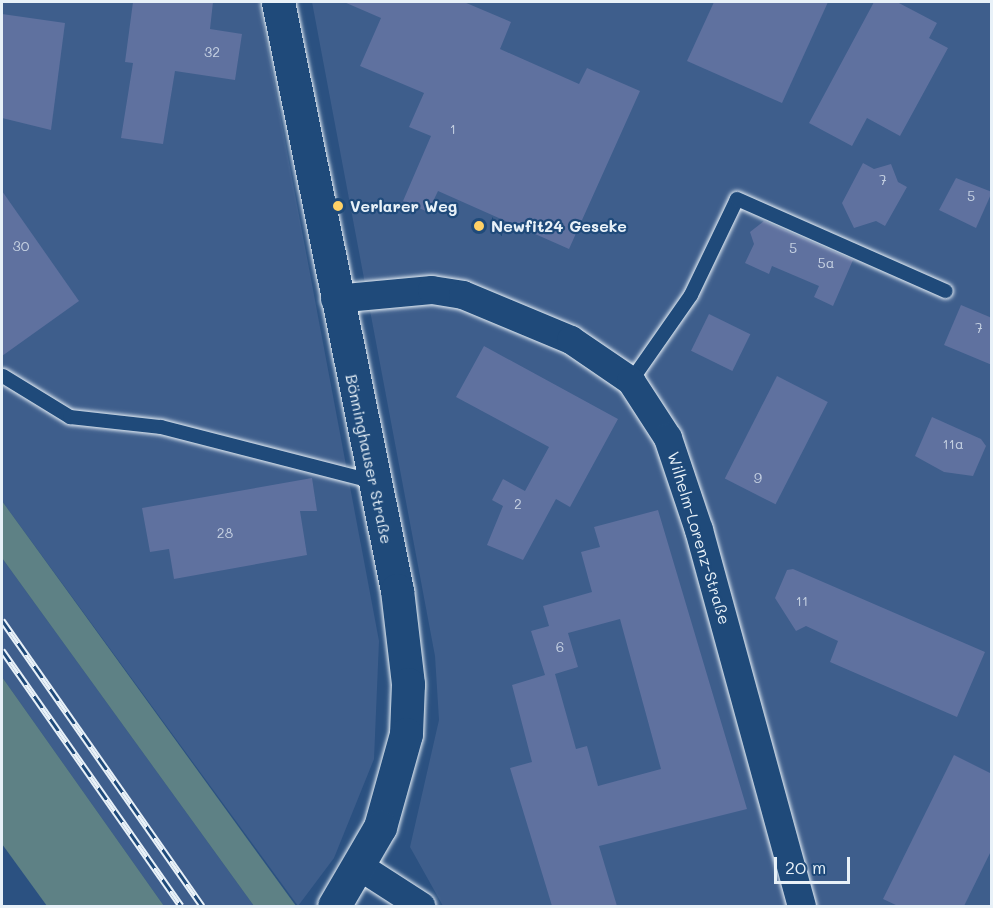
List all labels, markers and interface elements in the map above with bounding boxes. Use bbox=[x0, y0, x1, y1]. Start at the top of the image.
house number: 32 bbox=[204, 44, 220, 60]
house number: 1 bbox=[450, 121, 456, 137]
house number: 7 bbox=[879, 172, 887, 188]
house number: 5 bbox=[967, 188, 975, 204]
place label: Verlarer Weg bbox=[350, 196, 457, 216]
marker: Verlarer Weg bbox=[331, 199, 345, 213]
place label: Newfit24 Geseke bbox=[491, 216, 627, 236]
marker: Newfit24 Geseke bbox=[472, 219, 486, 233]
house number: 30 bbox=[13, 238, 29, 254]
house number: 5 bbox=[789, 240, 797, 256]
house number: 5a bbox=[818, 255, 834, 271]
house number: 7 bbox=[975, 320, 983, 336]
street label: Bönninghauser Straße bbox=[342, 372, 396, 546]
house number: 11a bbox=[942, 436, 964, 452]
street label: Wilhelm-Lorenz-Straße bbox=[664, 449, 734, 627]
house number: 9 bbox=[754, 470, 762, 486]
house number: 2 bbox=[514, 496, 522, 512]
house number: 28 bbox=[217, 525, 233, 541]
house number: 11 bbox=[796, 593, 808, 609]
house number: 6 bbox=[556, 639, 564, 655]
scale bar bbox=[777, 845, 854, 883]
text: 20 m bbox=[785, 855, 826, 879]

